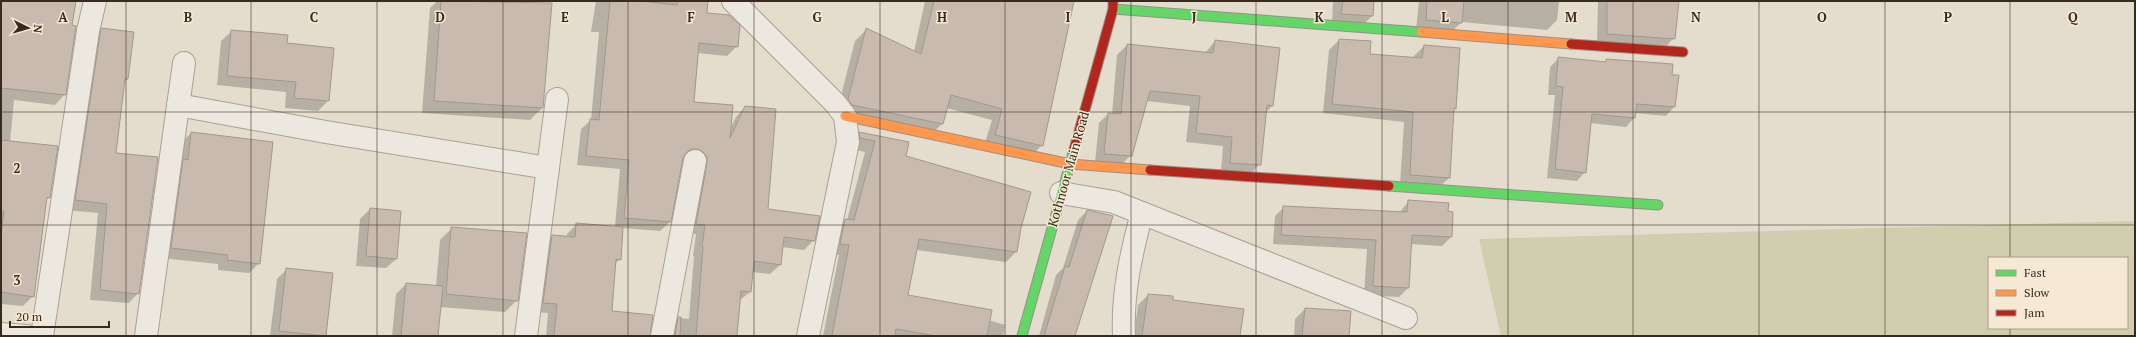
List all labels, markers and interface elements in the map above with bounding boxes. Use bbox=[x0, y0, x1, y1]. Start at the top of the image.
north arrow bbox=[8, 8, 48, 48]
text: A bbox=[58, 8, 68, 26]
text: B bbox=[184, 8, 192, 26]
text: C bbox=[310, 8, 318, 26]
text: D bbox=[435, 8, 445, 26]
text: E bbox=[561, 8, 569, 26]
text: F bbox=[687, 8, 695, 26]
text: G bbox=[812, 8, 822, 26]
text: H bbox=[937, 8, 947, 26]
text: I bbox=[1066, 8, 1071, 26]
text: J bbox=[1192, 8, 1197, 26]
text: K bbox=[1314, 8, 1324, 26]
text: L bbox=[1441, 8, 1449, 26]
text: M bbox=[1565, 8, 1577, 26]
text: N bbox=[1691, 8, 1701, 26]
text: O bbox=[1817, 8, 1827, 26]
text: P bbox=[1944, 8, 1952, 26]
text: Q bbox=[2068, 8, 2079, 26]
text: N bbox=[31, 24, 45, 34]
street label: Kothnoor Main Road bbox=[1043, 109, 1093, 229]
text: 2 bbox=[13, 159, 21, 177]
legend bbox=[1988, 257, 2128, 329]
text: Fast bbox=[2024, 265, 2047, 280]
text: 3 bbox=[13, 271, 21, 289]
text: Slow bbox=[2024, 285, 2050, 300]
scale bar bbox=[10, 303, 109, 329]
text: Jam bbox=[2024, 305, 2045, 320]
text: 20 m bbox=[16, 309, 43, 324]

